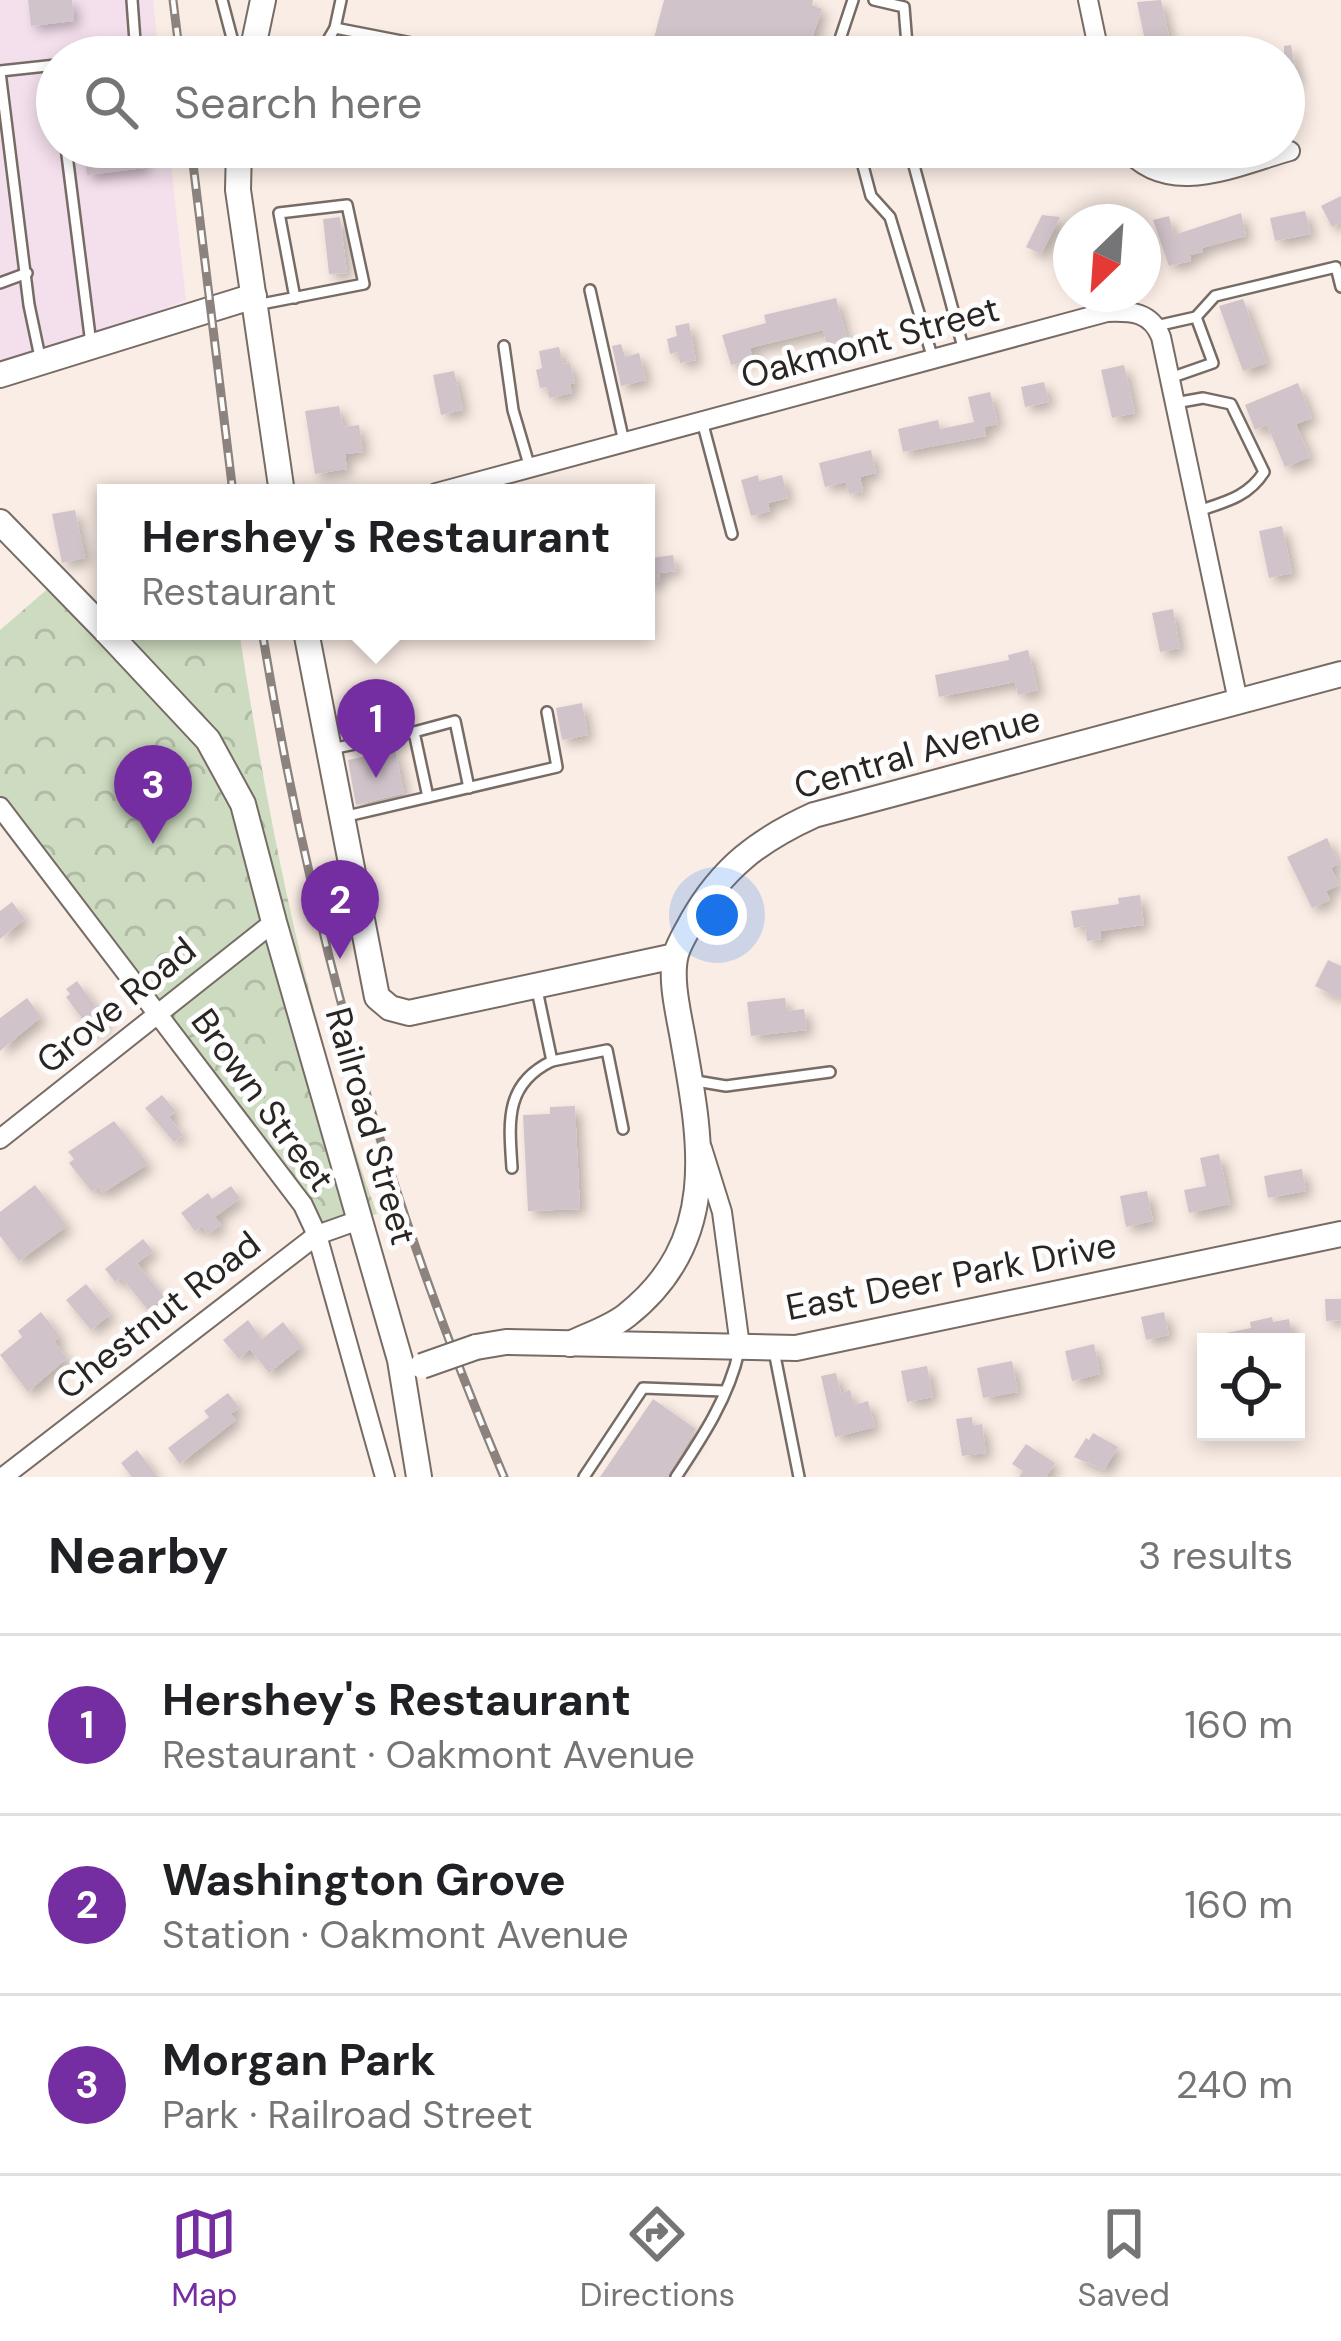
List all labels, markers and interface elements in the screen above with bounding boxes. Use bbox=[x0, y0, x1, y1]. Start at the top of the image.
search box bbox=[36, 36, 1305, 168]
icon: search bbox=[78, 69, 144, 135]
text: Search here bbox=[174, 73, 422, 132]
north arrow bbox=[1053, 204, 1161, 312]
street label: Oakmont Street bbox=[736, 285, 1004, 399]
popup bbox=[97, 484, 655, 640]
text: Hershey's Restaurant bbox=[142, 507, 610, 566]
text: Restaurant bbox=[142, 566, 337, 617]
pin: 1 bbox=[337, 679, 415, 778]
street label: Central Avenue bbox=[789, 694, 1045, 810]
pin: 3 bbox=[114, 745, 192, 844]
pin: 2 bbox=[301, 860, 379, 959]
your location bbox=[687, 885, 747, 945]
street label: Grove Road bbox=[26, 926, 206, 1084]
street label: Brown Street bbox=[181, 999, 345, 1201]
street label: Railroad Street bbox=[315, 1002, 427, 1250]
street label: Chestnut Road bbox=[46, 1220, 270, 1410]
street label: East Deer Park Drive bbox=[782, 1221, 1120, 1331]
map controls bbox=[1197, 1333, 1305, 1441]
button: locate bbox=[1197, 1333, 1305, 1441]
text: Nearby bbox=[48, 1522, 229, 1589]
text: 3 results bbox=[1138, 1530, 1293, 1581]
text: Hershey's Restaurant bbox=[162, 1670, 631, 1729]
text: 1 bbox=[80, 1699, 94, 1750]
text: 160 m bbox=[1185, 1699, 1293, 1750]
text: Restaurant · Oakmont Avenue bbox=[162, 1729, 695, 1780]
text: Washington Grove bbox=[162, 1850, 566, 1909]
text: 2 bbox=[76, 1879, 98, 1930]
text: 160 m bbox=[1185, 1879, 1293, 1930]
text: Station · Oakmont Avenue bbox=[162, 1909, 629, 1960]
text: Morgan Park bbox=[162, 2030, 436, 2089]
text: 3 bbox=[75, 2059, 99, 2110]
text: 240 m bbox=[1176, 2059, 1293, 2110]
text: Park · Railroad Street bbox=[162, 2089, 533, 2140]
tab: Map bbox=[171, 2201, 238, 2316]
tab: Directions bbox=[580, 2201, 735, 2316]
tab: Saved bbox=[1077, 2201, 1170, 2316]

